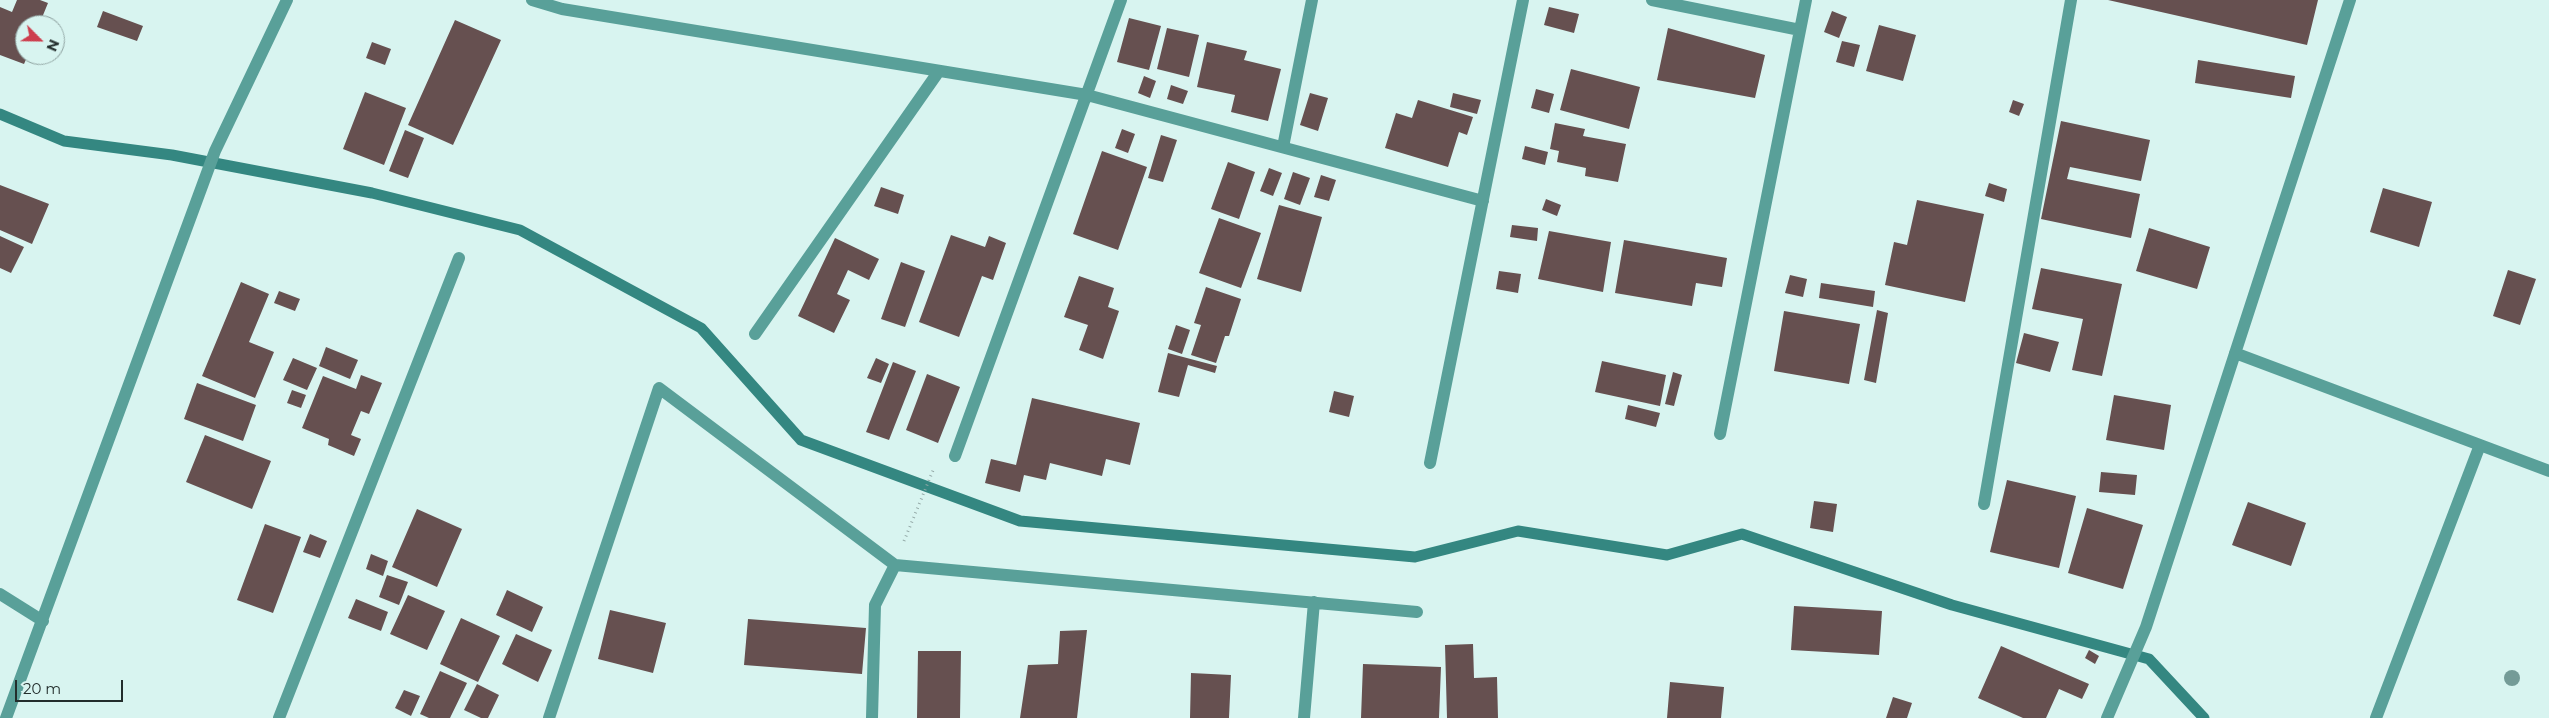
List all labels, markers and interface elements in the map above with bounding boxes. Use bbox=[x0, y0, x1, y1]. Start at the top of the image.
north arrow bbox=[15, 15, 65, 65]
text: N bbox=[42, 37, 63, 54]
scale bar bbox=[18, 670, 125, 702]
text: 20 m bbox=[23, 679, 61, 698]

